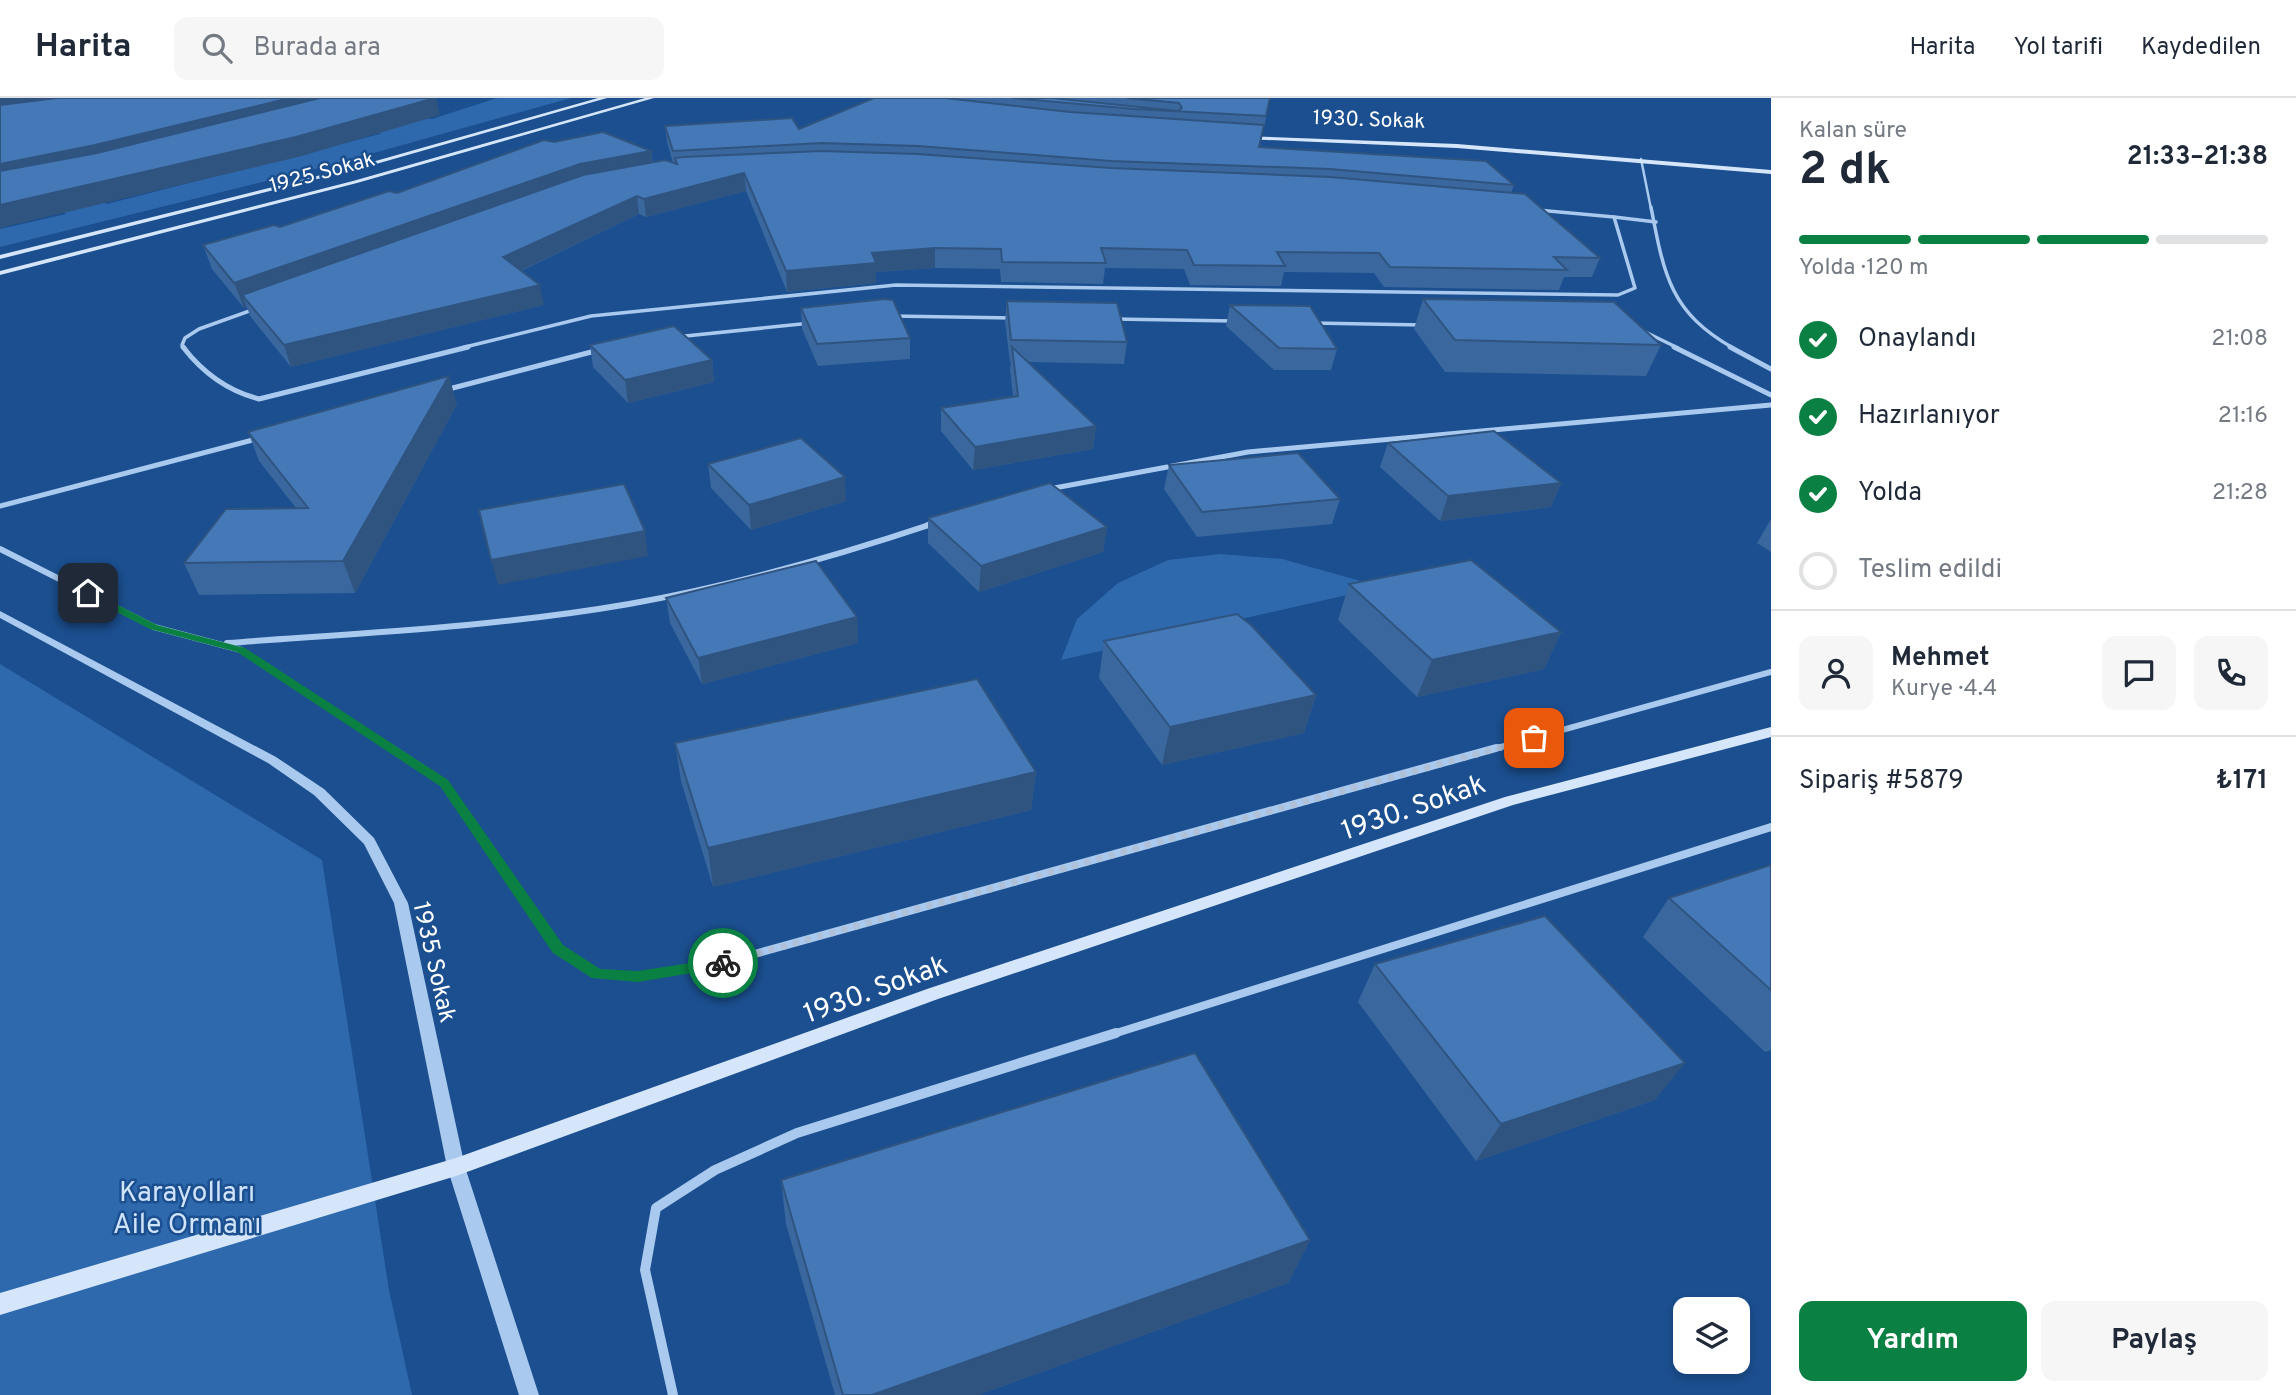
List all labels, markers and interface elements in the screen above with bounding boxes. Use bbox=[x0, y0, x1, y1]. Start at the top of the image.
search box bbox=[174, 17, 664, 80]
text: Harita bbox=[35, 27, 132, 69]
icon: search bbox=[198, 29, 236, 67]
text: Burada ara bbox=[254, 32, 381, 65]
text: Harita bbox=[1910, 33, 1975, 63]
text: Yol tarifi bbox=[2013, 33, 2103, 63]
text: Kaydedilen bbox=[2141, 33, 2261, 63]
street label: 1930. Sokak bbox=[1312, 105, 1426, 136]
text: Kalan süre bbox=[1799, 117, 1907, 146]
text: 21:33–21:38 bbox=[2127, 141, 2268, 174]
text: 2 dk bbox=[1799, 142, 1891, 201]
street label: 1925 Sokak bbox=[267, 146, 378, 200]
text: Yolda · 120 m bbox=[1799, 254, 1929, 283]
icon: check bbox=[1799, 321, 1837, 359]
text: Onaylandı bbox=[1858, 323, 1976, 356]
text: 21:08 bbox=[2211, 325, 2268, 354]
icon: check bbox=[1799, 398, 1837, 436]
text: Hazırlanıyor bbox=[1858, 400, 2000, 433]
text: 21:16 bbox=[2218, 402, 2268, 431]
icon: check bbox=[1799, 475, 1837, 513]
text: Yolda bbox=[1858, 477, 1922, 510]
text: 21:28 bbox=[2212, 479, 2268, 508]
text: Teslim edildi bbox=[1858, 554, 2002, 587]
pin bbox=[58, 563, 118, 623]
icon: home bbox=[69, 574, 107, 612]
button: person bbox=[1799, 636, 1873, 710]
button: chat bbox=[2102, 636, 2176, 710]
button: phone bbox=[2194, 636, 2268, 710]
text: Mehmet bbox=[1891, 642, 1990, 675]
text: Kurye · 4.4 bbox=[1891, 675, 1997, 704]
pin bbox=[1504, 708, 1564, 768]
icon: bag bbox=[1515, 719, 1553, 757]
text: Sipariş #5879 bbox=[1799, 765, 1964, 798]
text: ₺171 bbox=[2216, 765, 2268, 798]
street label: 1930. Sokak bbox=[1337, 767, 1491, 850]
street label: 1935 Sokak bbox=[405, 899, 462, 1026]
courier bbox=[688, 928, 758, 998]
icon: bike bbox=[704, 944, 742, 982]
street label: 1930. Sokak bbox=[799, 948, 953, 1033]
park label: Karayolları Aile Ormanı bbox=[113, 1176, 261, 1244]
map controls bbox=[1673, 1297, 1750, 1374]
button: layers bbox=[1673, 1297, 1750, 1374]
button: Yardım bbox=[1799, 1301, 2027, 1381]
button: Paylaş bbox=[2041, 1301, 2268, 1381]

